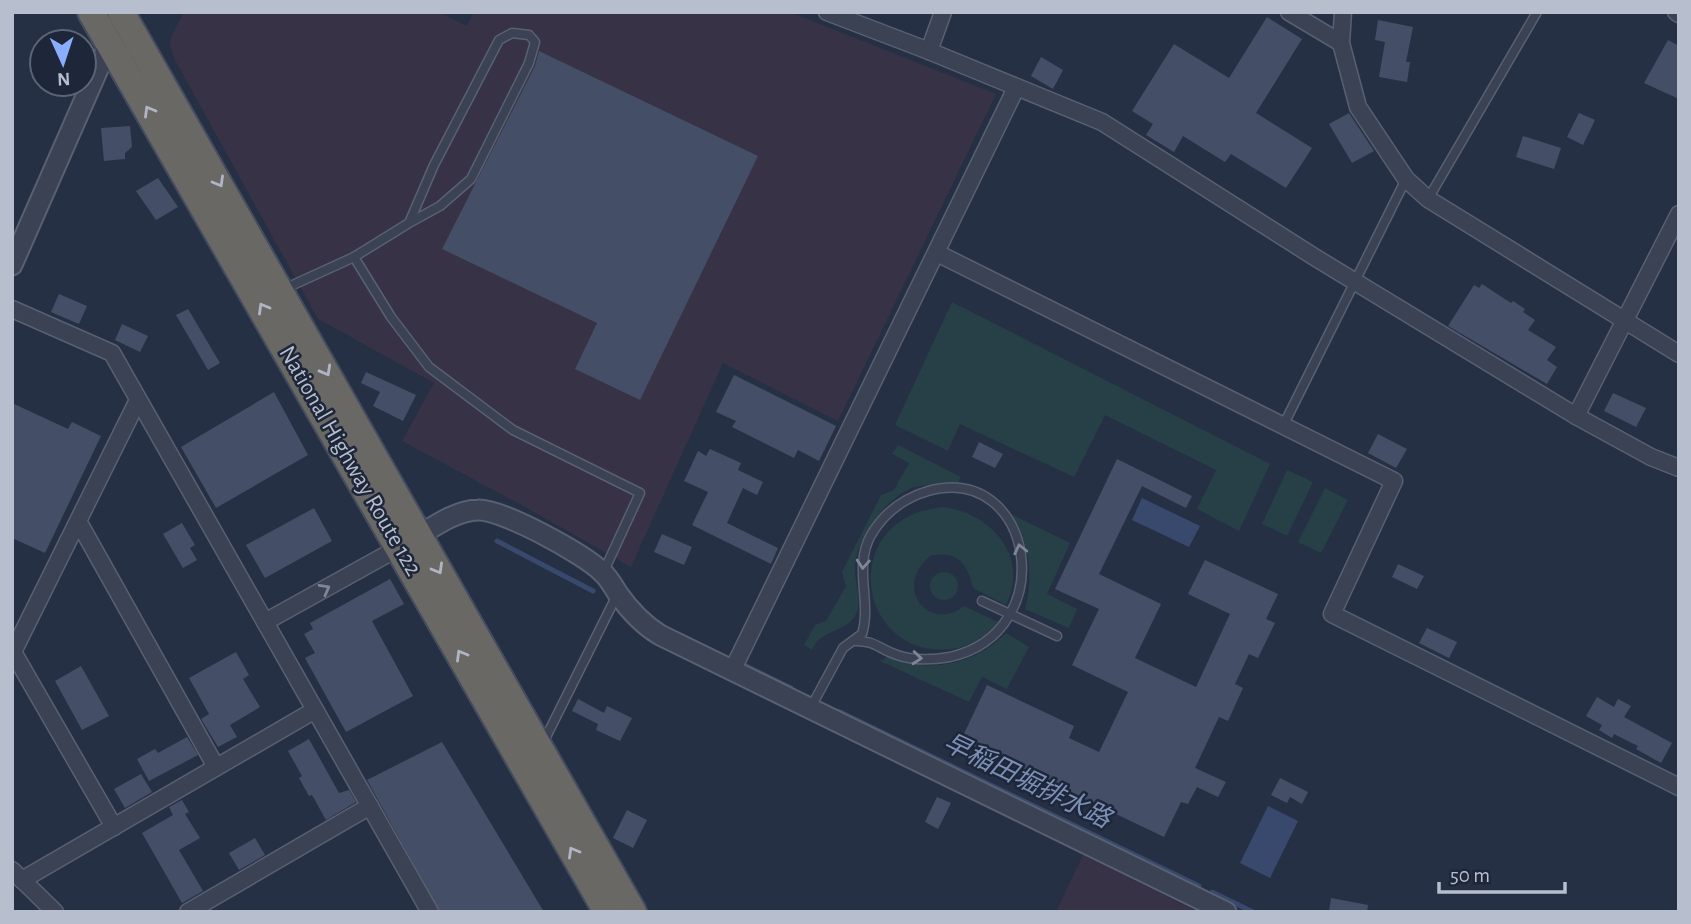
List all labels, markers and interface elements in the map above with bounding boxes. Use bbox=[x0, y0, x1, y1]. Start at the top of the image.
north arrow bbox=[28, 28, 98, 98]
text: N bbox=[57, 69, 71, 88]
one-way arrow bbox=[144, 106, 157, 118]
one-way arrow bbox=[210, 174, 223, 187]
one-way arrow bbox=[258, 303, 271, 316]
street label: National Highway Route 122 bbox=[274, 342, 426, 580]
one-way arrow bbox=[318, 364, 331, 377]
one-way arrow bbox=[1013, 543, 1028, 555]
one-way arrow bbox=[856, 559, 871, 570]
one-way arrow bbox=[430, 562, 443, 575]
one-way arrow bbox=[317, 584, 330, 597]
one-way arrow bbox=[456, 649, 469, 662]
one-way arrow bbox=[912, 650, 923, 665]
water label: 早稲田堀排水路 bbox=[940, 729, 1117, 833]
one-way arrow bbox=[568, 847, 581, 860]
scale bar bbox=[1439, 850, 1565, 894]
text: 50 m bbox=[1450, 865, 1490, 886]

